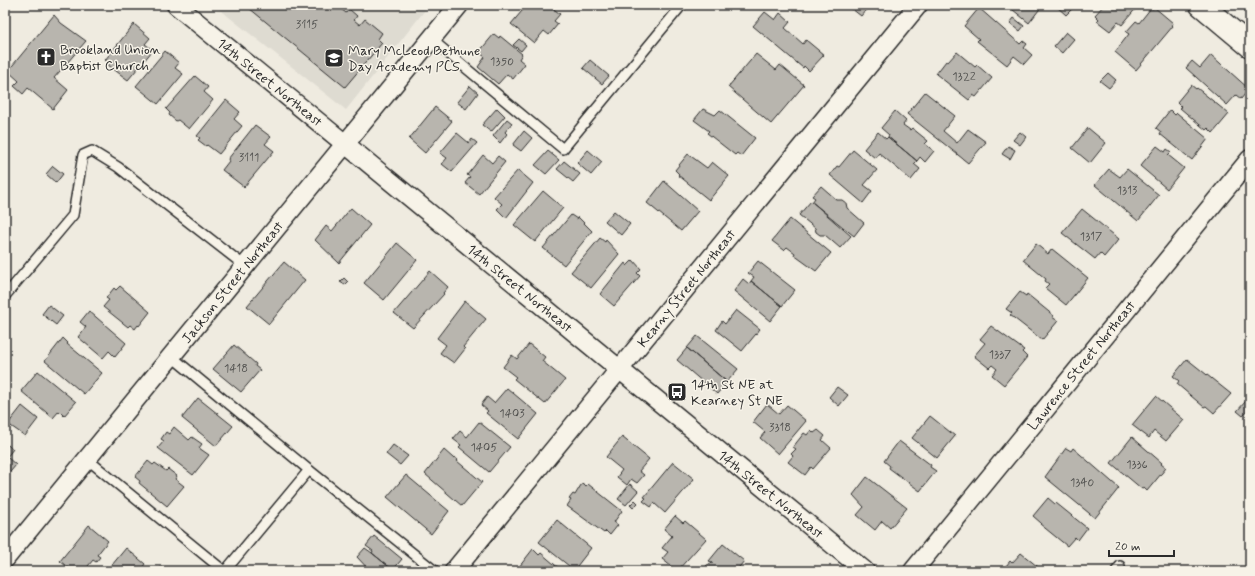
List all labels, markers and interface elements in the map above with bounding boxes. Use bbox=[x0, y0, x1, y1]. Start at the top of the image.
house number: 3115 bbox=[296, 17, 318, 33]
street label: 14th Street Northeast bbox=[213, 35, 326, 131]
place label: Brookland Union Baptist Church bbox=[60, 41, 161, 75]
place label: Mary McLeod Bethune Day Academy PCS bbox=[348, 42, 480, 76]
church icon: Brookland Union Baptist Church bbox=[35, 46, 57, 68]
school or university icon: Mary McLeod Bethune Day Academy PCS bbox=[323, 47, 345, 69]
house number: 1350 bbox=[490, 54, 514, 70]
house number: 1322 bbox=[952, 69, 976, 85]
house number: 3111 bbox=[239, 150, 259, 166]
house number: 1313 bbox=[1117, 183, 1138, 199]
street label: Jackson Street Northeast bbox=[178, 218, 288, 347]
street label: Kearny Street Northeast bbox=[634, 226, 740, 351]
house number: 1317 bbox=[1080, 229, 1102, 245]
street label: 14th Street Northeast bbox=[463, 241, 576, 337]
street label: Lawrence Street Northeast bbox=[1024, 297, 1140, 434]
house number: 1337 bbox=[989, 347, 1011, 363]
house number: 1418 bbox=[224, 361, 248, 377]
place label: 14th St NE at Kearney St NE bbox=[691, 376, 783, 410]
bus stop icon: 14th St NE at Kearney St NE bbox=[666, 381, 688, 403]
house number: 1403 bbox=[499, 406, 525, 422]
house number: 3318 bbox=[769, 420, 791, 436]
house number: 1405 bbox=[470, 440, 498, 456]
street label: 14th Street Northeast bbox=[714, 447, 827, 543]
house number: 1336 bbox=[1126, 457, 1148, 473]
house number: 1340 bbox=[1070, 475, 1094, 491]
scale bar bbox=[1109, 532, 1174, 558]
text: 20 m bbox=[1115, 539, 1141, 555]

